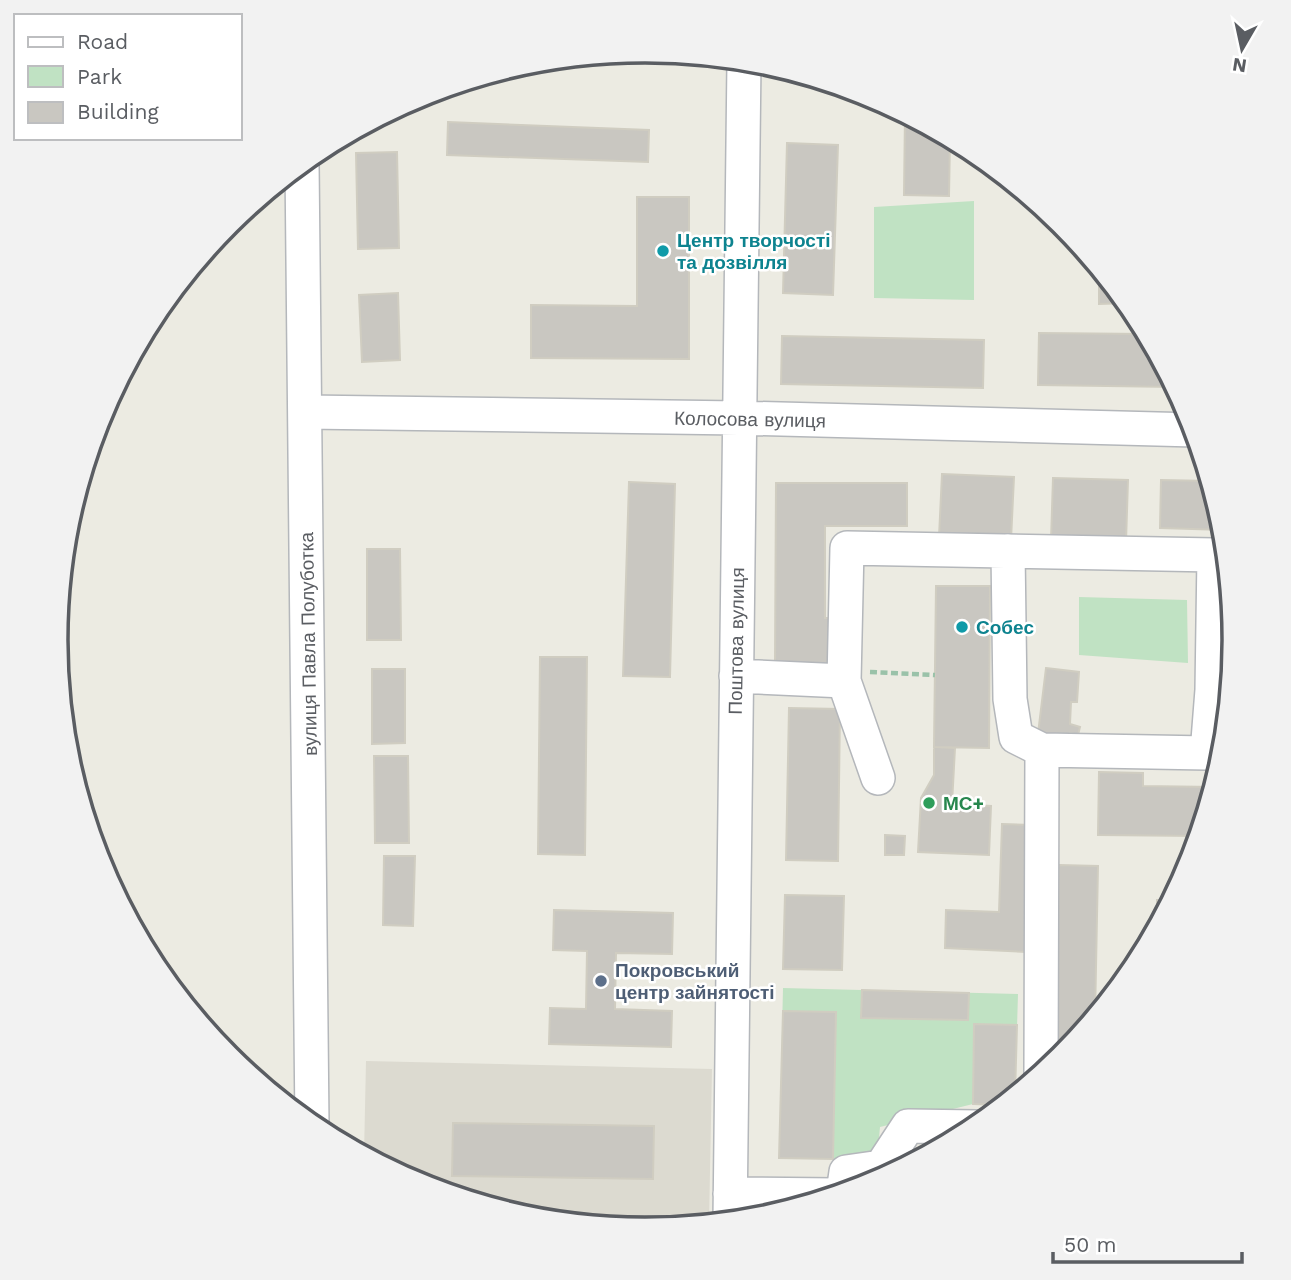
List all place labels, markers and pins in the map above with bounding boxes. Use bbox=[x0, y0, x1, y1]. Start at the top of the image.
place label: Центр творчості та дозвілля bbox=[677, 229, 831, 274]
marker: Центр творчості та дозвілля bbox=[655, 243, 671, 259]
place label: Собес bbox=[976, 616, 1034, 639]
marker: Собес bbox=[954, 619, 970, 635]
place label: МС+ bbox=[943, 792, 984, 815]
marker: МС+ bbox=[921, 795, 937, 811]
place label: Покровський центр зайнятості bbox=[615, 959, 775, 1004]
marker: Покровський центр зайнятості bbox=[593, 973, 609, 989]

